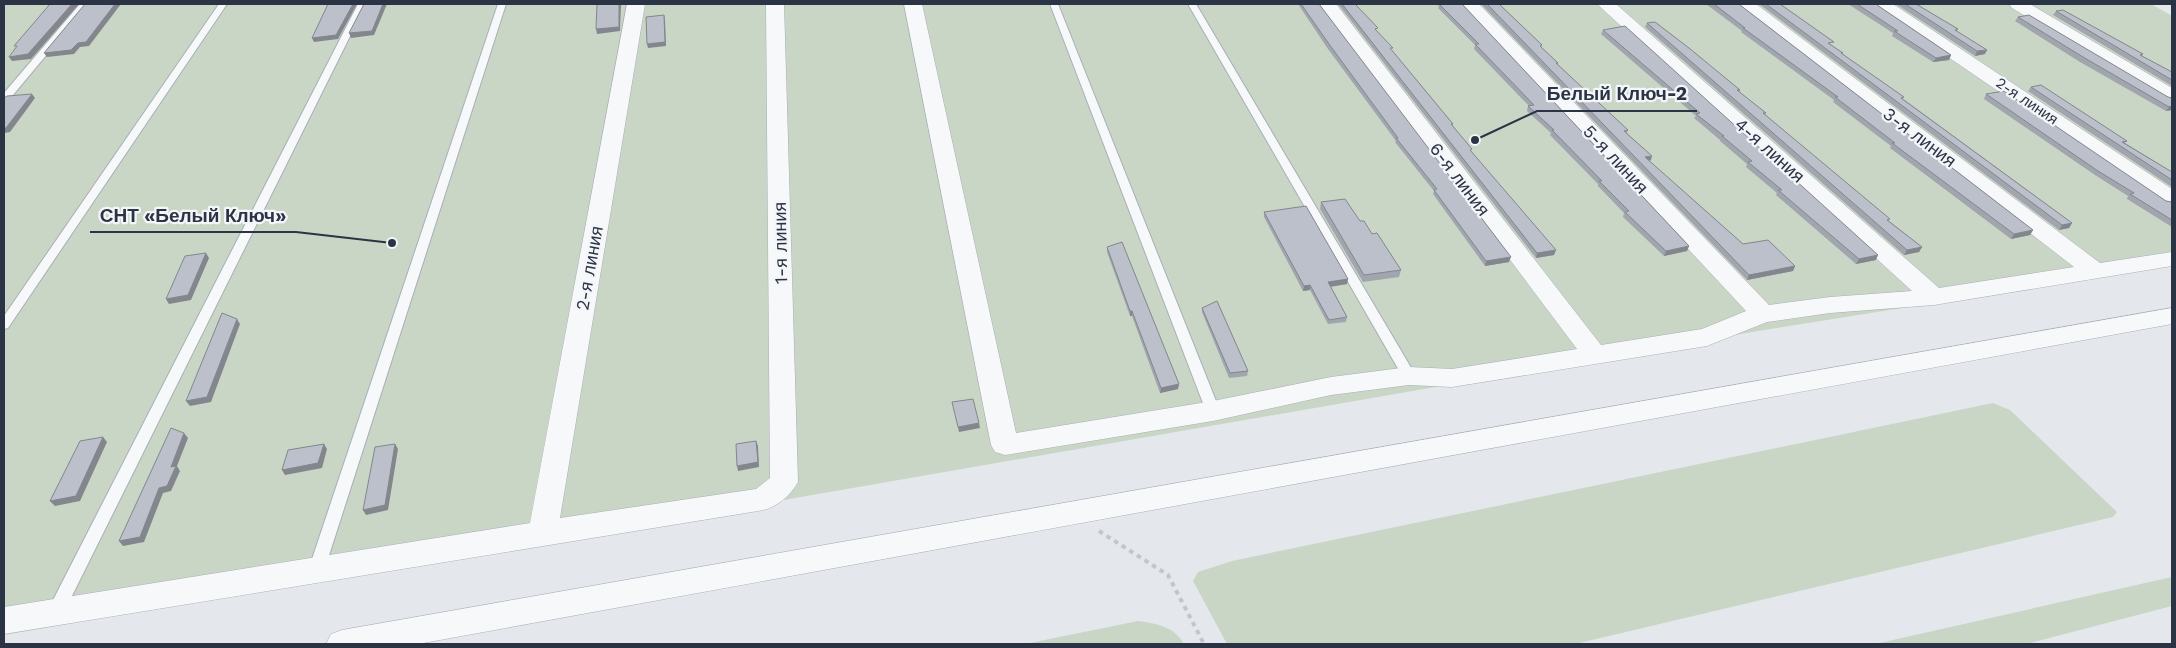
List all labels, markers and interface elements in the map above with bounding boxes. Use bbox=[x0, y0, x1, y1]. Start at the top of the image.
street label: 2-я линия bbox=[1992, 74, 2062, 128]
callout: Белый Ключ-2 bbox=[1537, 77, 1697, 111]
text: Белый Ключ-2 bbox=[1547, 82, 1687, 105]
street label: 3-я линия bbox=[1879, 103, 1961, 171]
street label: 4-я линия bbox=[1731, 113, 1809, 187]
street label: 5-я линия bbox=[1579, 120, 1653, 198]
street label: 6-я линия bbox=[1426, 138, 1494, 220]
callout: СНТ «Белый Ключ» bbox=[90, 198, 296, 232]
street label: 1-я линия bbox=[769, 202, 791, 284]
text: СНТ «Белый Ключ» bbox=[100, 204, 286, 227]
street label: 2-я линия bbox=[571, 224, 607, 312]

